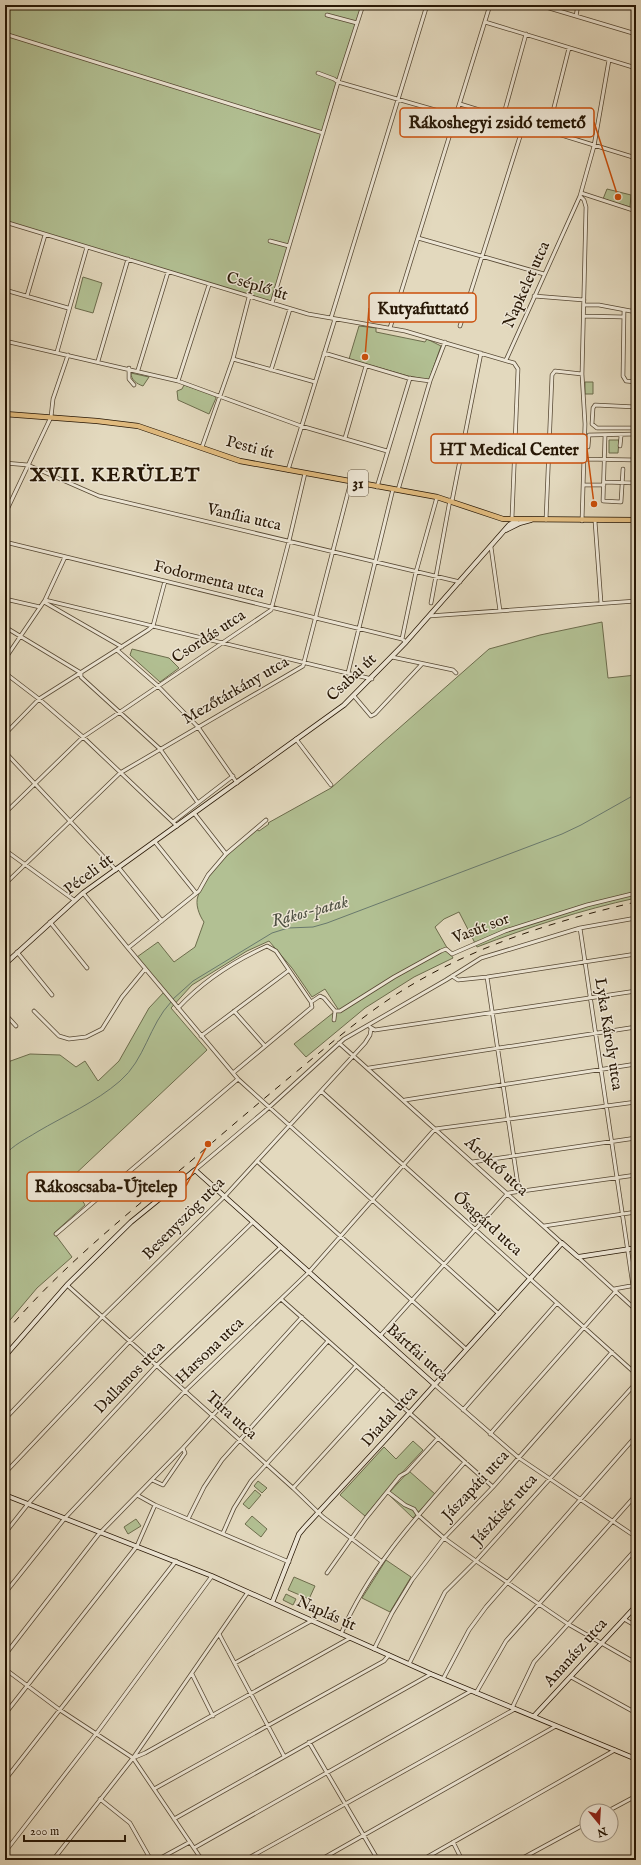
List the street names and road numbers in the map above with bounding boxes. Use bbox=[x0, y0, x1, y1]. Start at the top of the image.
street label: Napkelet utca bbox=[499, 238, 555, 332]
street label: Cséplő út bbox=[224, 268, 291, 306]
street label: Pesti út bbox=[224, 432, 277, 464]
road number: 31 bbox=[348, 470, 368, 496]
street label: Vanília utca bbox=[204, 500, 283, 536]
street label: Fodormenta utca bbox=[152, 557, 266, 603]
street label: Csordás utca bbox=[168, 606, 250, 668]
street label: Csabai út bbox=[323, 650, 381, 706]
street label: Mezőtárkány utca bbox=[179, 652, 293, 729]
street label: Péceli út bbox=[60, 850, 118, 900]
street label: Vasút sor bbox=[449, 909, 512, 949]
street label: Lyka Károly utca bbox=[589, 976, 627, 1092]
street label: Ároktő utca bbox=[459, 1131, 533, 1201]
street label: Besenyszög utca bbox=[139, 1173, 230, 1264]
street label: Ősagárd utca bbox=[448, 1186, 527, 1261]
street label: Harsona utca bbox=[172, 1313, 248, 1388]
street label: Bártfai utca bbox=[382, 1320, 452, 1386]
street label: Dallamos utca bbox=[90, 1338, 170, 1418]
street label: Diadal utca bbox=[357, 1382, 423, 1452]
street label: Tura utca bbox=[201, 1388, 261, 1444]
street label: Jászapáti utca bbox=[437, 1446, 514, 1527]
street label: Jászkisér utca bbox=[467, 1470, 542, 1551]
street label: Naplás út bbox=[293, 1592, 359, 1636]
street label: Ananász utca bbox=[539, 1614, 612, 1692]

